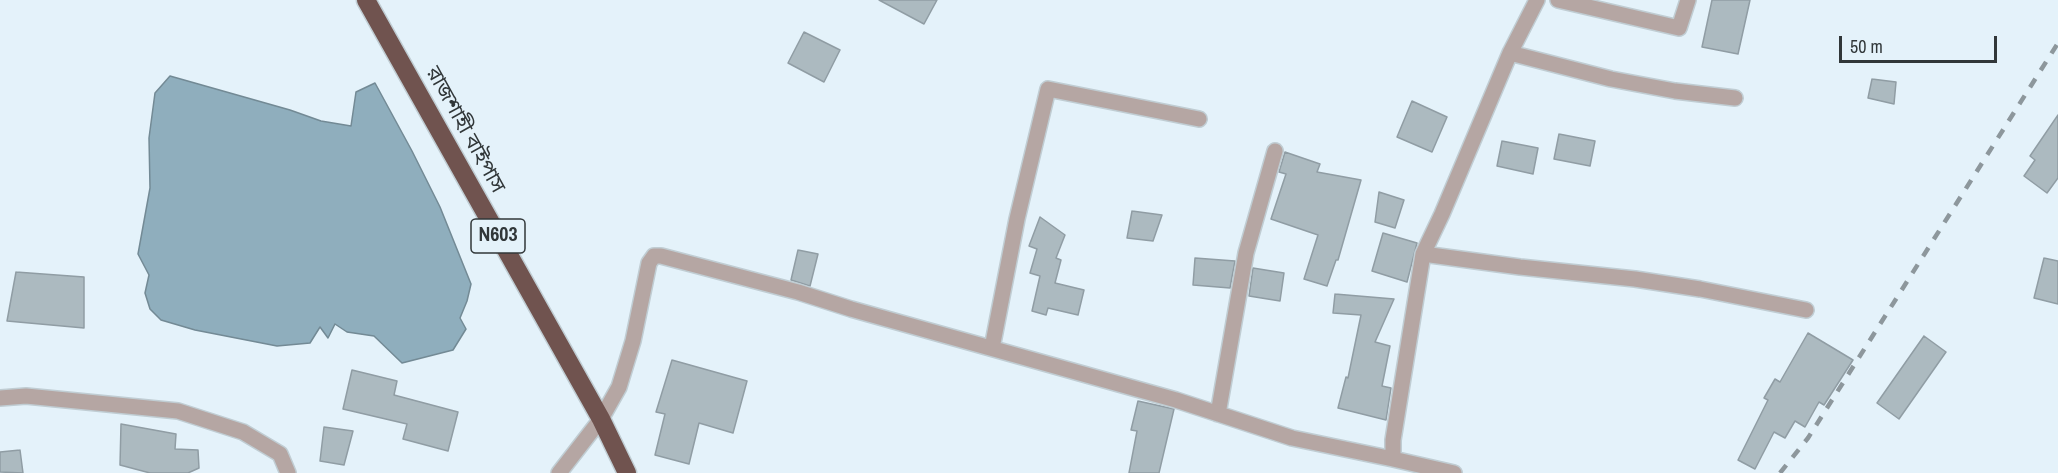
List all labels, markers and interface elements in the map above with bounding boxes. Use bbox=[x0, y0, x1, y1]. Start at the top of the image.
scale bar bbox=[1842, 24, 2000, 62]
text: 50 m bbox=[1850, 34, 1883, 59]
street label: রাজশাহী বাইপাস bbox=[420, 62, 510, 198]
road number: N603 bbox=[471, 219, 525, 253]

